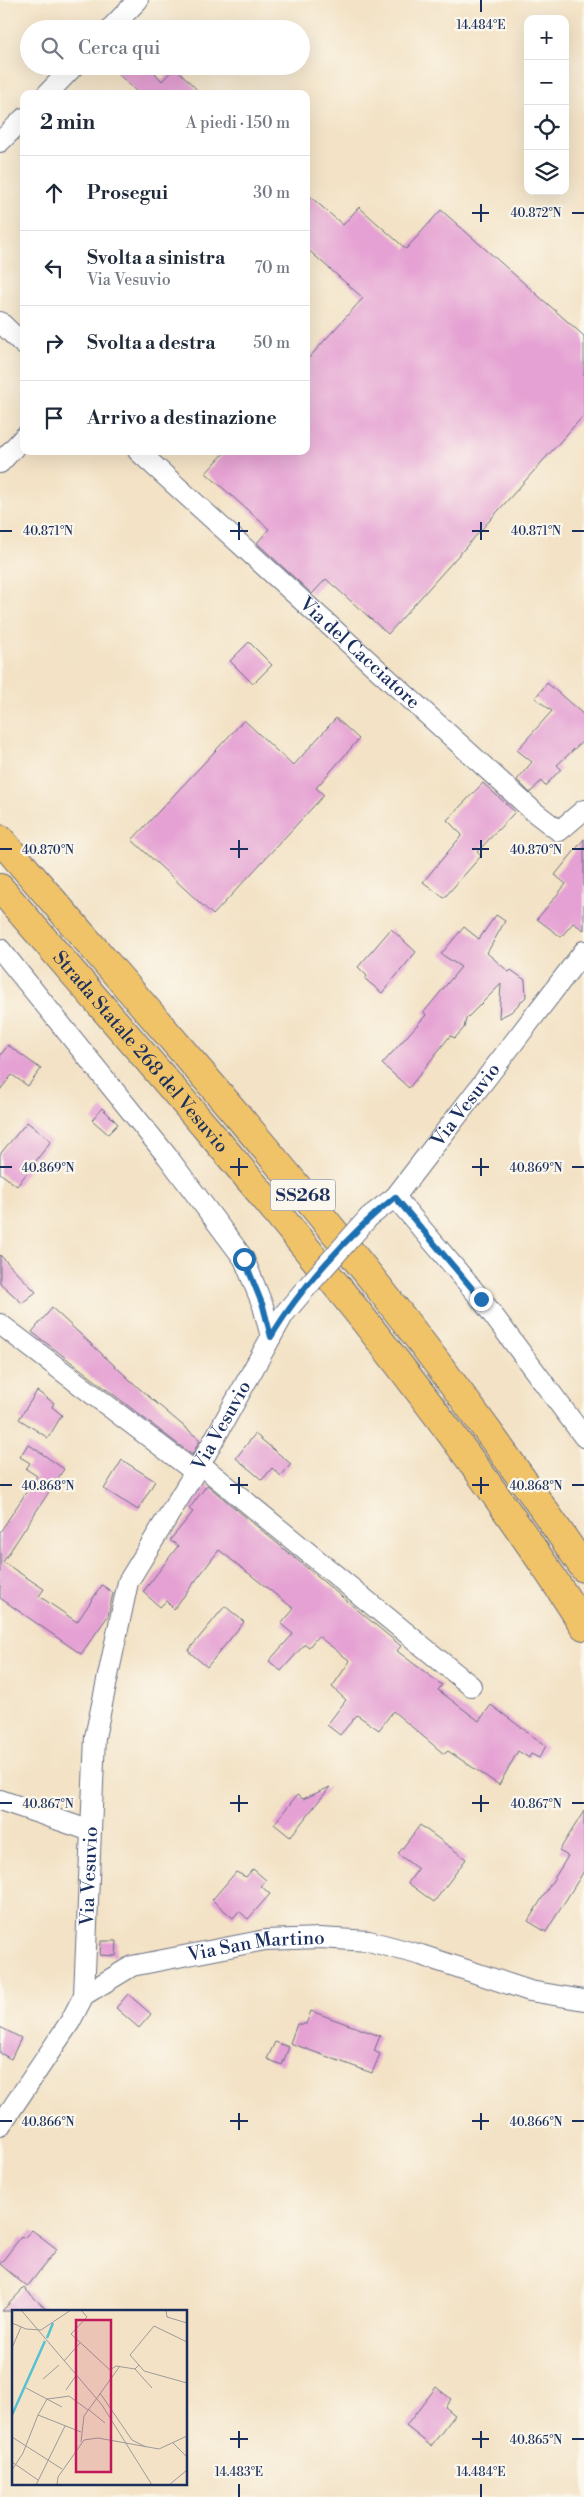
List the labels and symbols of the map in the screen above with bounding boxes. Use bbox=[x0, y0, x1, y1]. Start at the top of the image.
text: 14.484°E bbox=[456, 18, 506, 33]
text: 40.872°N bbox=[510, 206, 562, 221]
text: 40.871°N bbox=[23, 524, 73, 539]
text: 40.871°N bbox=[511, 524, 561, 539]
street label: Via del Cacciatore bbox=[294, 591, 425, 714]
text: 40.870°N bbox=[22, 843, 74, 858]
text: 40.870°N bbox=[510, 843, 562, 858]
street label: Strada Statale 268 del Vesuvio bbox=[48, 946, 234, 1158]
street label: Via Vesuvio bbox=[425, 1058, 506, 1152]
text: 40.869°N bbox=[22, 1161, 75, 1176]
text: 40.869°N bbox=[510, 1161, 563, 1176]
road number: SS268 bbox=[270, 1180, 336, 1210]
route start bbox=[233, 1248, 256, 1271]
route end bbox=[470, 1288, 493, 1311]
street label: Via Vesuvio bbox=[186, 1376, 256, 1476]
text: 40.868°N bbox=[21, 1479, 75, 1494]
text: 40.868°N bbox=[509, 1479, 563, 1494]
text: 40.867°N bbox=[22, 1797, 74, 1812]
text: 40.867°N bbox=[510, 1797, 562, 1812]
street label: Via Vesuvio bbox=[75, 1826, 103, 1927]
street label: Via San Martino bbox=[185, 1926, 325, 1967]
text: 40.866°N bbox=[22, 2115, 75, 2130]
text: 40.866°N bbox=[510, 2115, 563, 2130]
inset map bbox=[12, 2310, 188, 2484]
text: 40.865°N bbox=[510, 2433, 562, 2448]
text: 14.483°E bbox=[215, 2465, 263, 2480]
text: 14.484°E bbox=[456, 2465, 506, 2480]

